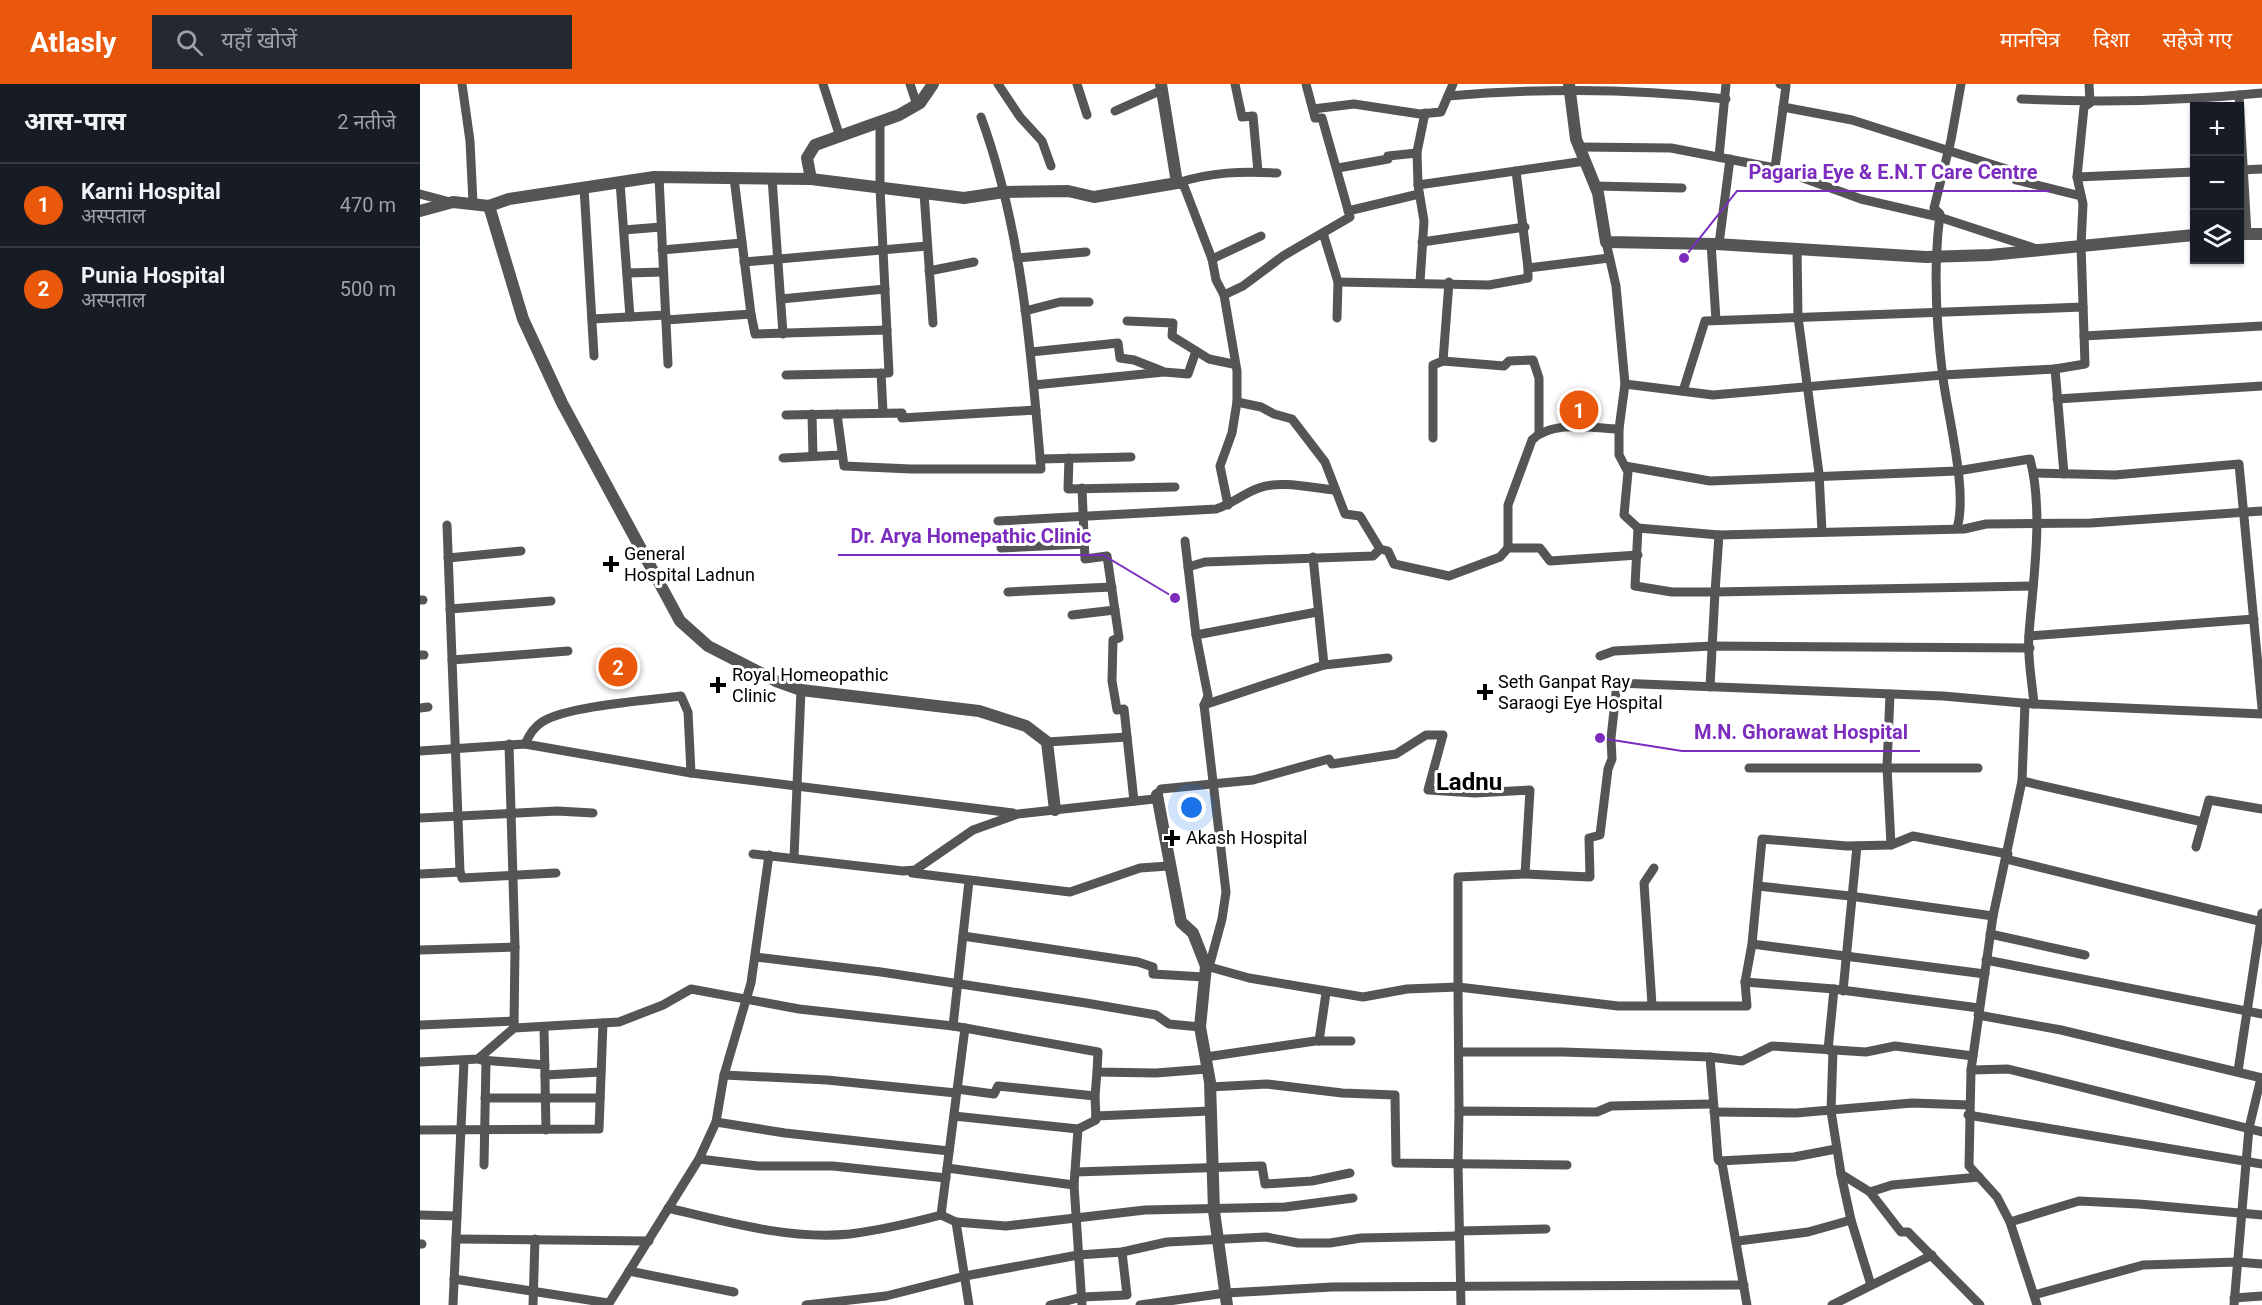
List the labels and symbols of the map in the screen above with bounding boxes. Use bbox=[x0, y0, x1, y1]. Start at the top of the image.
callout: Pagaria Eye & E.N.T Care Centre bbox=[1737, 153, 2050, 191]
text: Pagaria Eye & E.N.T Care Centre bbox=[1748, 160, 2038, 184]
pin: 1 bbox=[1560, 388, 1598, 432]
callout: Dr. Arya Homepathic Clinic bbox=[838, 517, 1103, 555]
text: Dr. Arya Homepathic Clinic bbox=[851, 524, 1091, 548]
place label: General Hospital Ladnun bbox=[624, 543, 755, 585]
marker: General Hospital Ladnun bbox=[602, 555, 620, 573]
pin: 2 bbox=[598, 644, 638, 690]
place label: Royal Homeopathic Clinic bbox=[732, 664, 888, 706]
place label: Seth Ganpat Ray Saraogi Eye Hospital bbox=[1498, 671, 1663, 713]
marker: Royal Homeopathic Clinic bbox=[709, 676, 727, 694]
marker: Seth Ganpat Ray Saraogi Eye Hospital bbox=[1476, 683, 1494, 701]
callout: M.N. Ghorawat Hospital bbox=[1682, 713, 1920, 751]
text: M.N. Ghorawat Hospital bbox=[1694, 720, 1908, 744]
district label: Ladnu bbox=[1436, 768, 1502, 796]
your location bbox=[1177, 793, 1206, 822]
place label: Akash Hospital bbox=[1186, 827, 1307, 848]
marker: Akash Hospital bbox=[1163, 829, 1181, 847]

